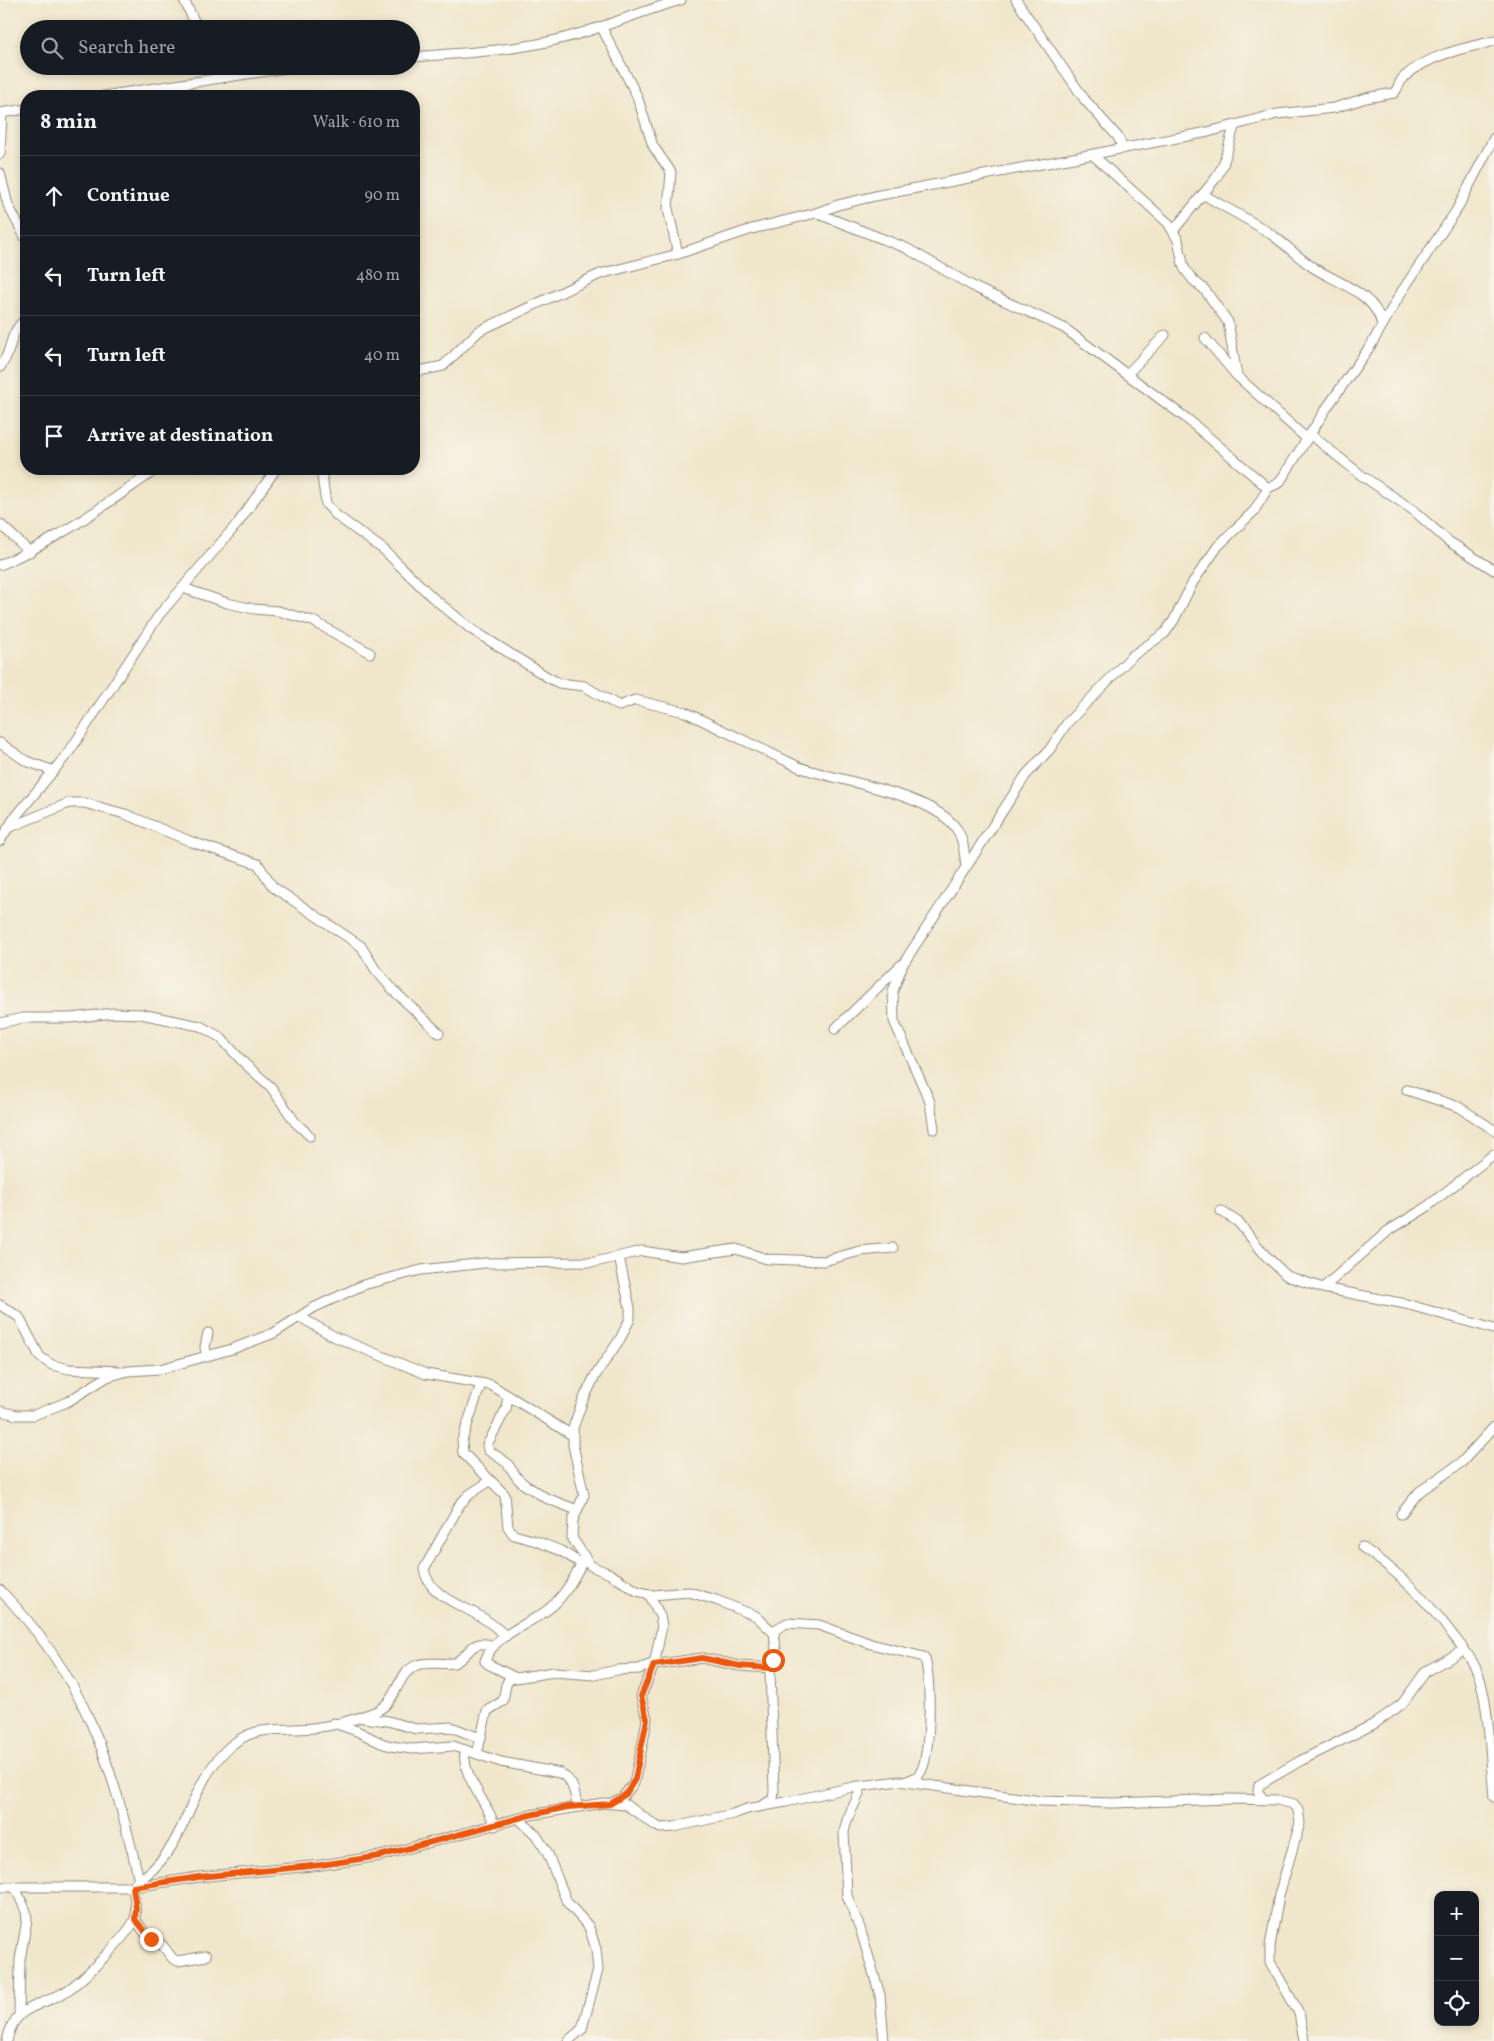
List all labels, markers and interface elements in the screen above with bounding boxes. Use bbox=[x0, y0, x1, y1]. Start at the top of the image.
search box bbox=[20, 20, 420, 75]
icon: search bbox=[38, 34, 66, 62]
text: Search here bbox=[78, 35, 175, 61]
text: 8 min bbox=[40, 108, 97, 137]
text: Walk · 610 m bbox=[313, 112, 400, 134]
icon: ahead bbox=[40, 182, 68, 210]
text: Continue bbox=[87, 183, 170, 209]
text: 90 m bbox=[364, 185, 400, 207]
icon: left bbox=[40, 262, 68, 290]
text: Turn left bbox=[87, 263, 166, 289]
text: 480 m bbox=[356, 265, 400, 287]
icon: left bbox=[40, 342, 68, 370]
text: Turn left bbox=[87, 343, 166, 369]
text: 40 m bbox=[364, 345, 400, 367]
icon: arrive bbox=[40, 422, 68, 450]
text: Arrive at destination bbox=[87, 423, 273, 449]
route start bbox=[762, 1649, 785, 1672]
map controls bbox=[1434, 1891, 1479, 2026]
button: + bbox=[1434, 1891, 1479, 1936]
route end bbox=[140, 1928, 163, 1951]
button: − bbox=[1434, 1936, 1479, 1981]
button: locate bbox=[1434, 1981, 1479, 2026]

